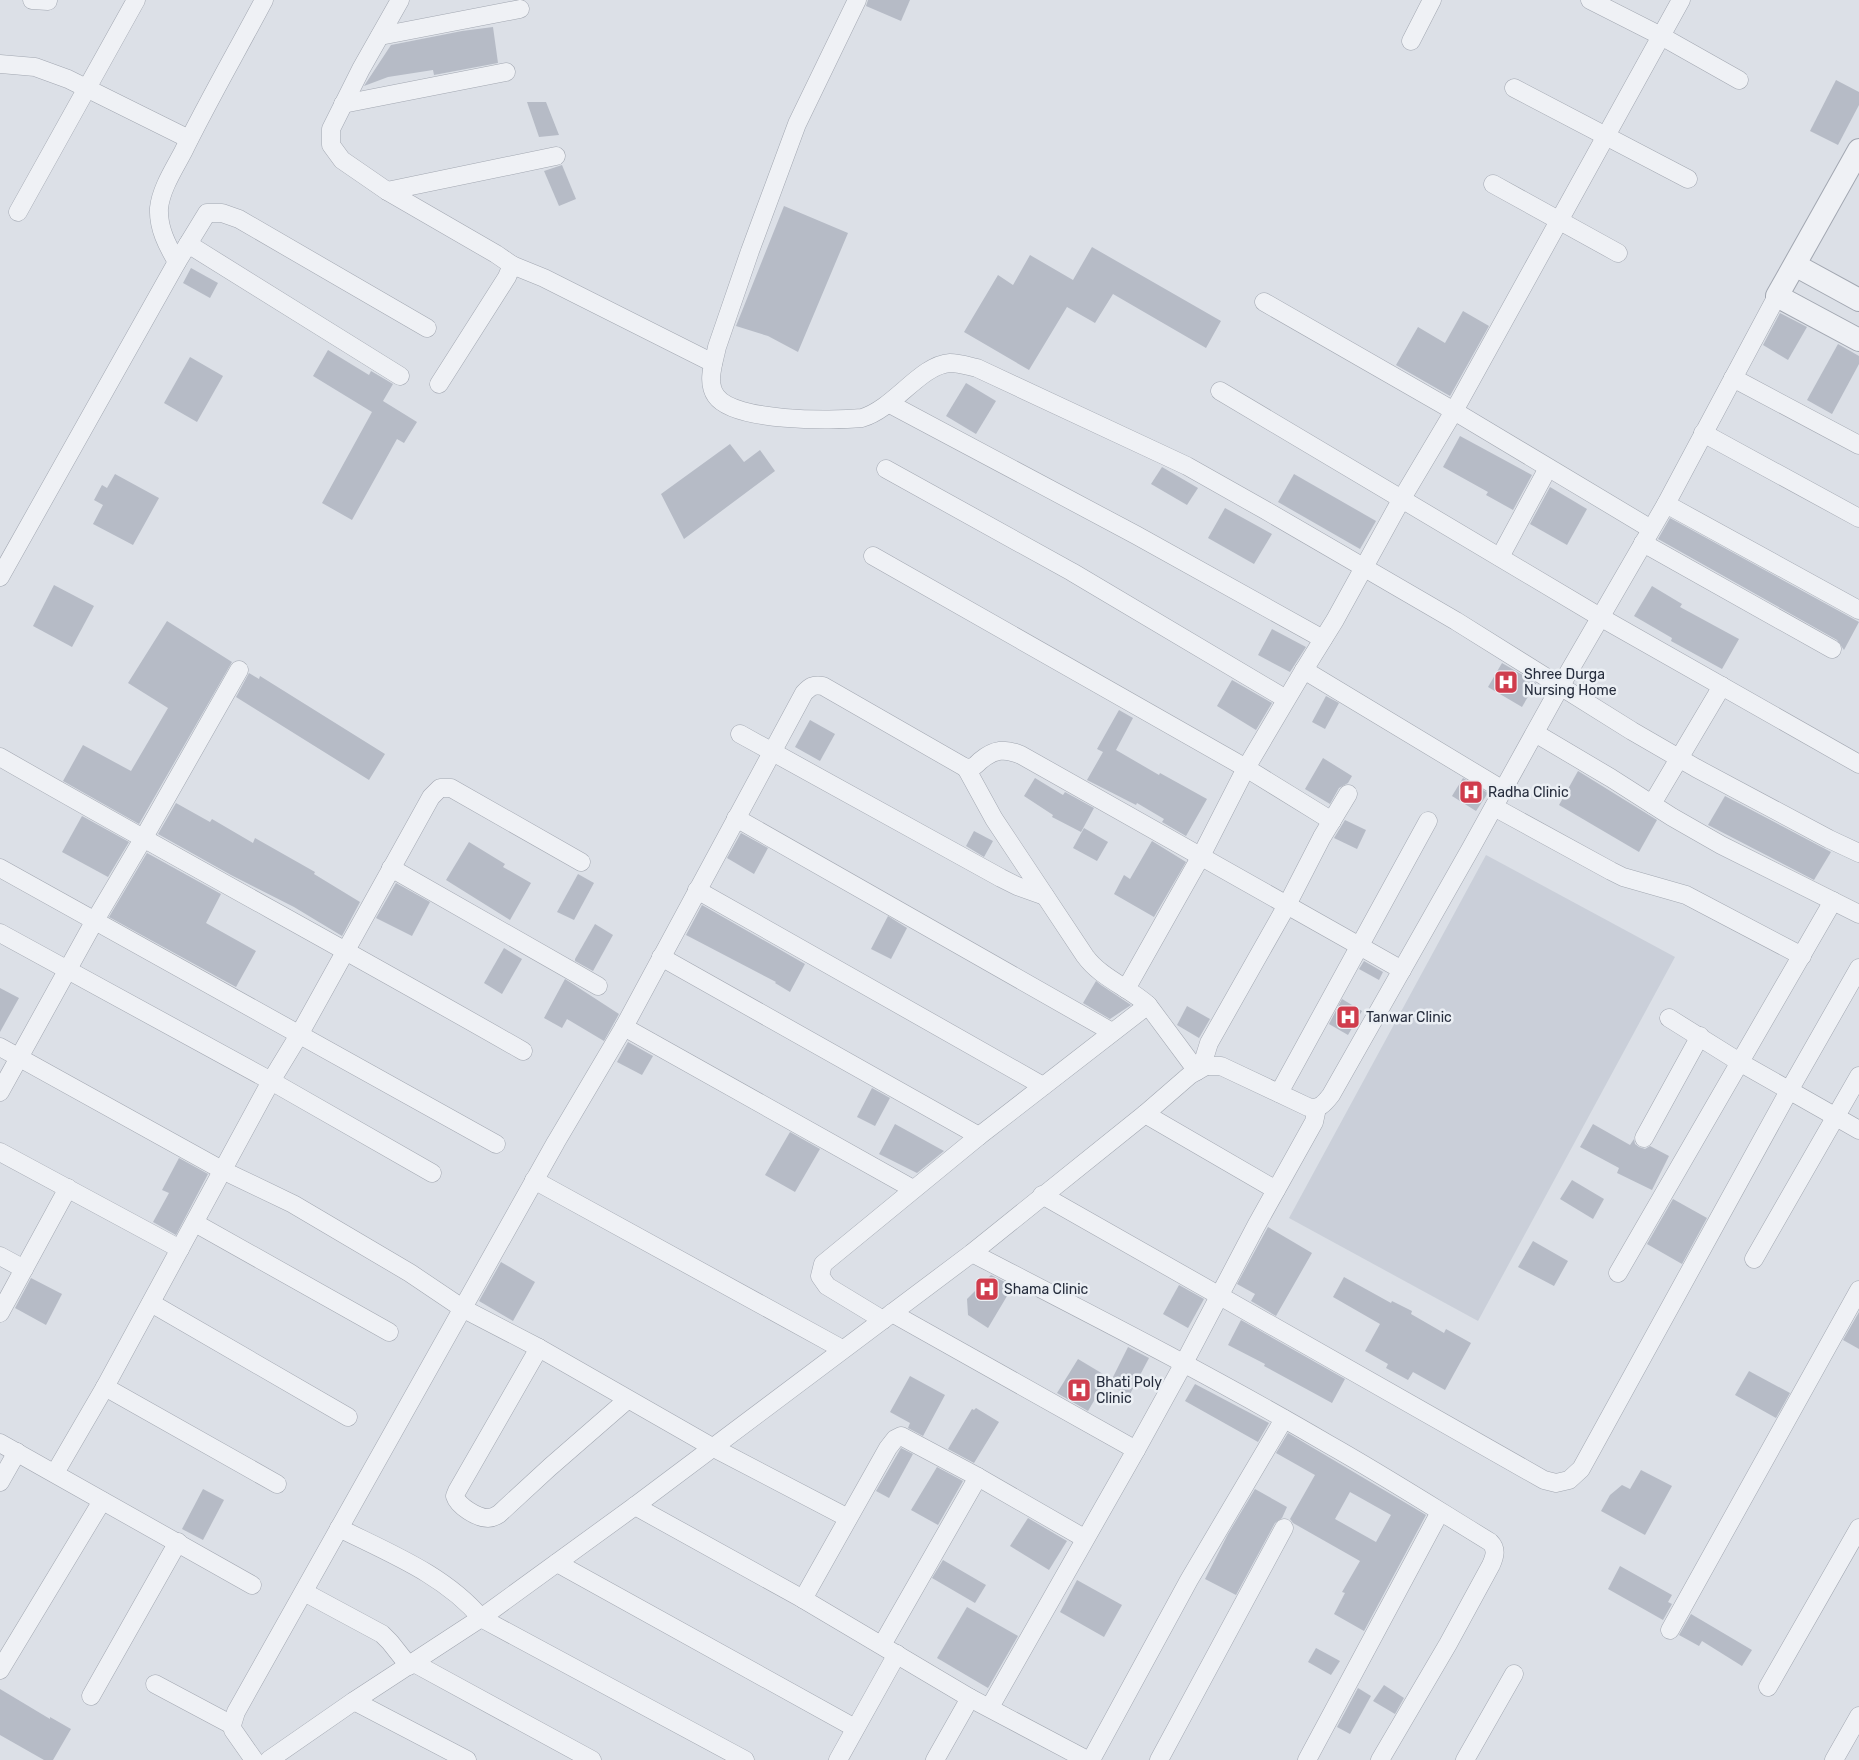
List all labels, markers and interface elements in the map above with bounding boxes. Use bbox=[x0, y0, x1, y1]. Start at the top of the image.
place label: Shree Durga Nursing Home bbox=[1524, 666, 1617, 699]
hospital icon: Shree Durga Nursing Home bbox=[1493, 669, 1519, 695]
hospital icon: Radha Clinic bbox=[1458, 779, 1484, 805]
place label: Radha Clinic bbox=[1488, 784, 1569, 801]
hospital icon: Tanwar Clinic bbox=[1335, 1004, 1361, 1030]
place label: Tanwar Clinic bbox=[1366, 1009, 1452, 1026]
hospital icon: Shama Clinic bbox=[974, 1276, 1000, 1302]
place label: Shama Clinic bbox=[1004, 1281, 1089, 1298]
place label: Bhati Poly Clinic bbox=[1096, 1374, 1162, 1407]
hospital icon: Bhati Poly Clinic bbox=[1066, 1377, 1092, 1403]

